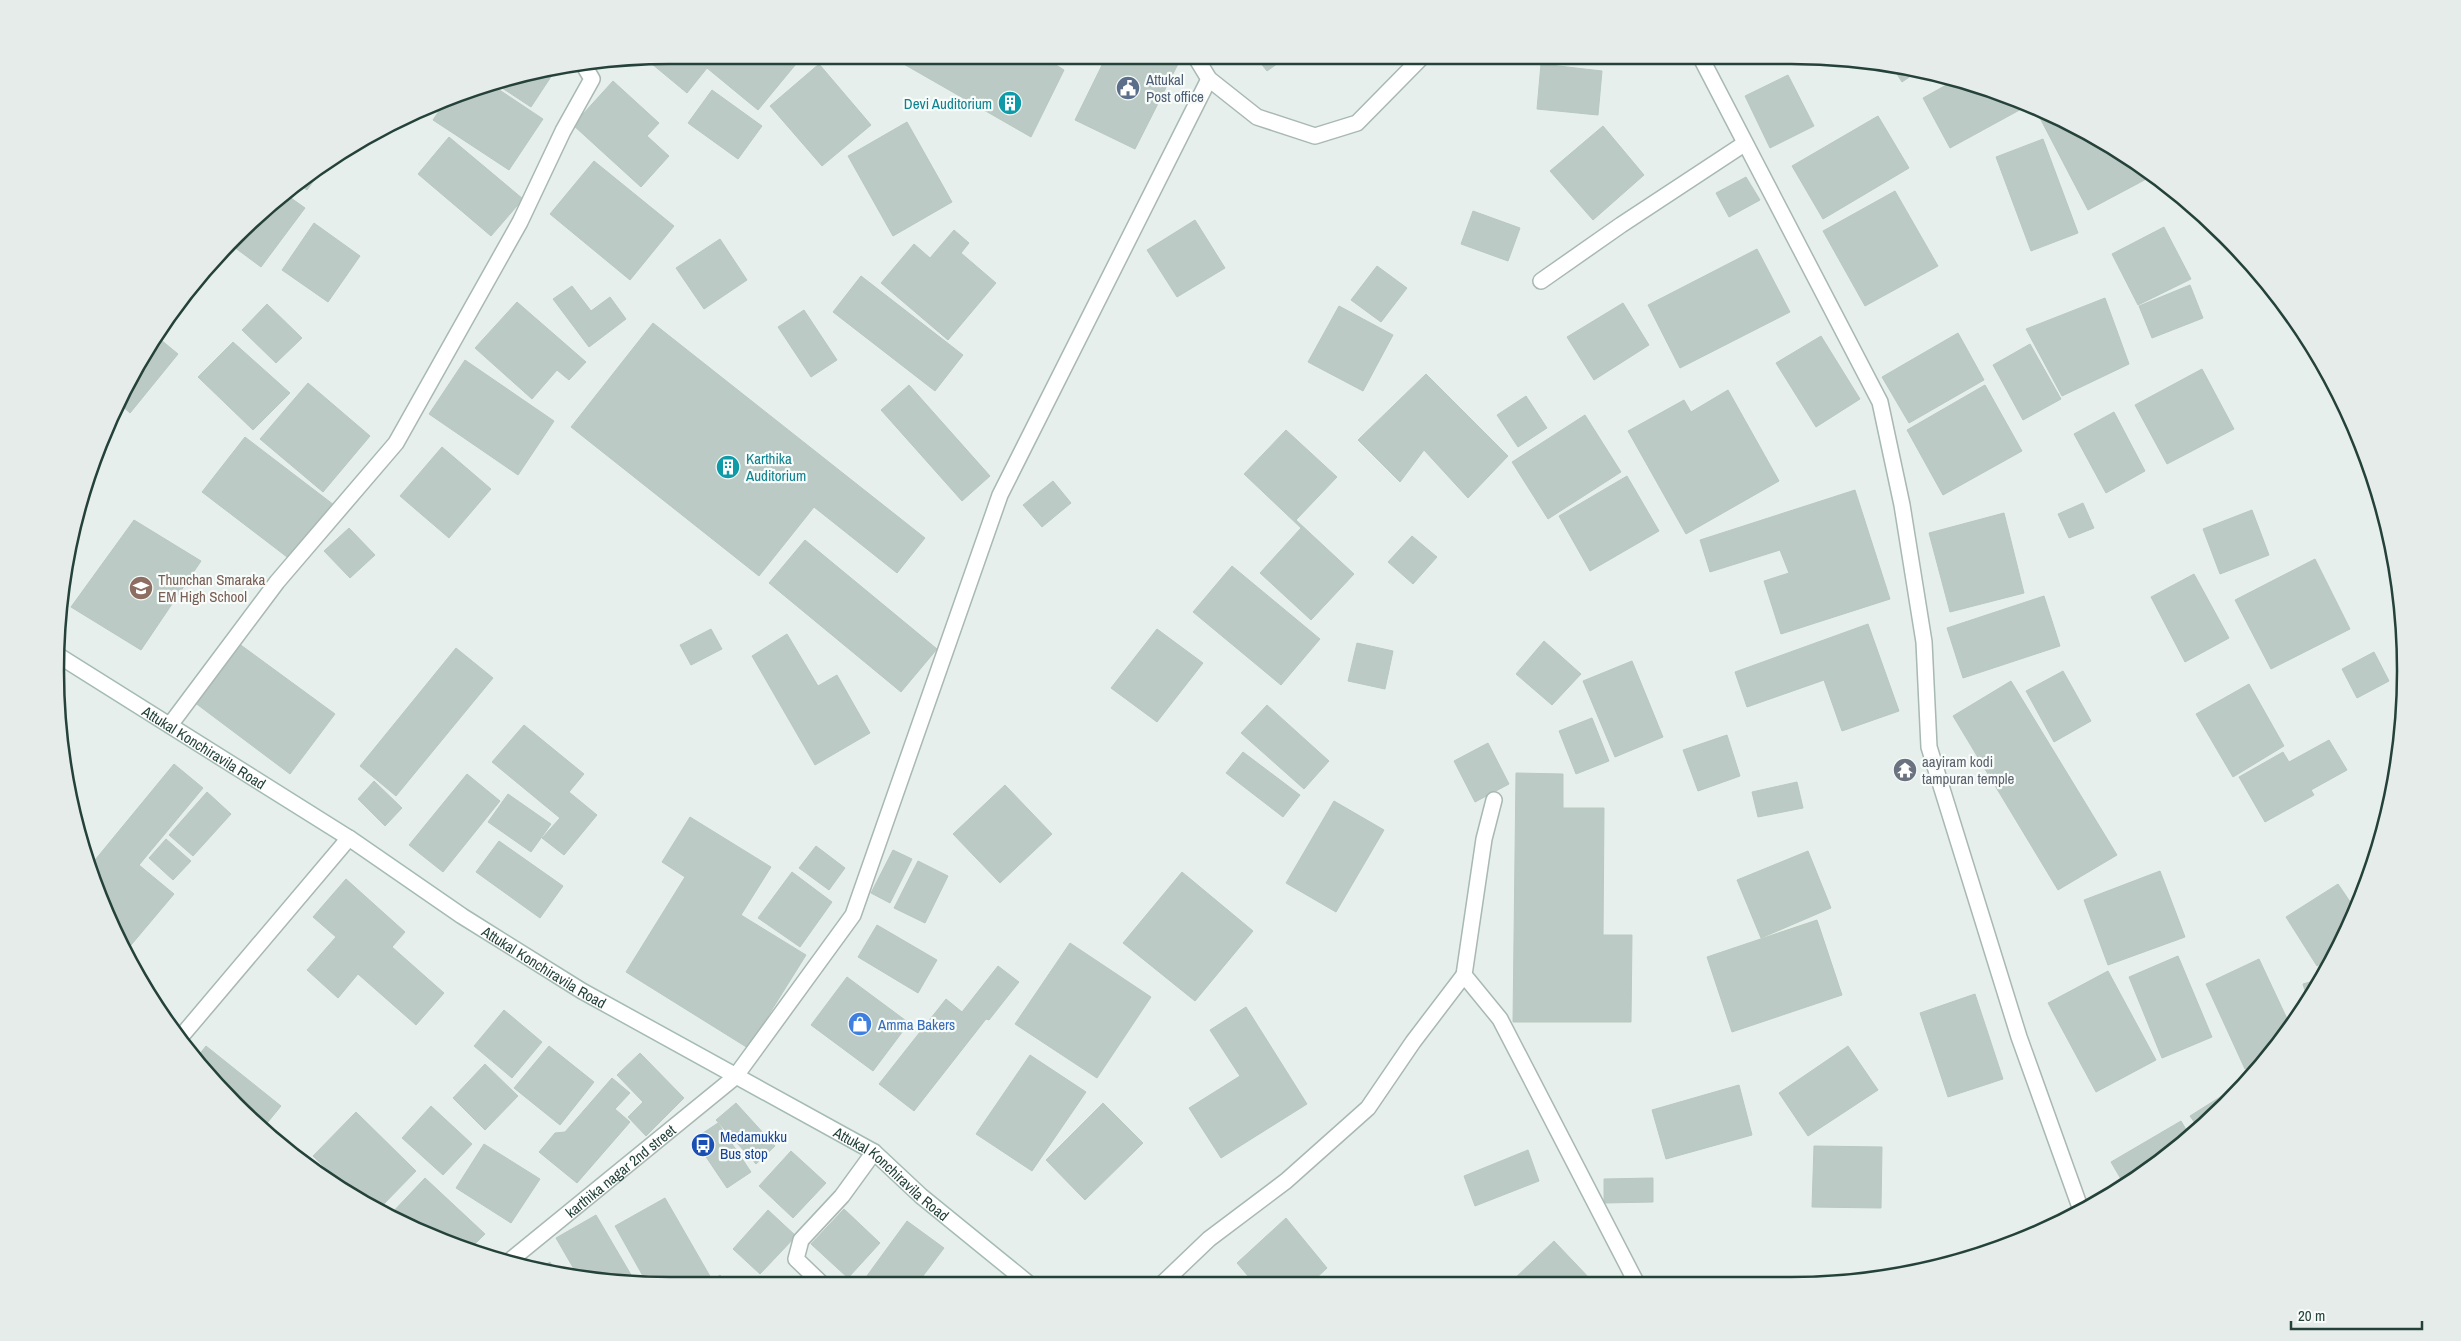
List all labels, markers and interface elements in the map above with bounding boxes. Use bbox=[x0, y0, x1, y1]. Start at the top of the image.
place label: Attukal Post office bbox=[1145, 69, 1204, 107]
public building icon: Attukal Post office bbox=[1115, 75, 1141, 101]
building icon: Devi Auditorium bbox=[997, 90, 1023, 116]
place label: Devi Auditorium bbox=[904, 93, 992, 114]
place label: Karthika Auditorium bbox=[745, 448, 806, 486]
building icon: Karthika Auditorium bbox=[715, 454, 741, 480]
place label: Thunchan Smaraka EM High School bbox=[158, 569, 266, 607]
school or university icon: Thunchan Smaraka EM High School bbox=[128, 575, 154, 601]
street label: Attukal Konchiravila Road bbox=[137, 700, 270, 794]
place label: aayiram kodi tampuran temple bbox=[1922, 751, 2014, 789]
temple icon: aayiram kodi tampuran temple bbox=[1892, 757, 1918, 783]
street label: Attukal Konchiravila Road bbox=[477, 920, 610, 1013]
shop icon: Amma Bakers bbox=[847, 1011, 873, 1037]
place label: Amma Bakers bbox=[877, 1014, 955, 1035]
street label: karthika nagar 2nd street bbox=[560, 1119, 680, 1222]
street label: Attukal Konchiravila Road bbox=[829, 1121, 954, 1225]
place label: Medamukku Bus stop bbox=[720, 1126, 787, 1164]
bus stop icon: Medamukku Bus stop bbox=[690, 1132, 716, 1158]
scale bar bbox=[2291, 1298, 2422, 1330]
text: 20 m bbox=[2298, 1305, 2325, 1326]

